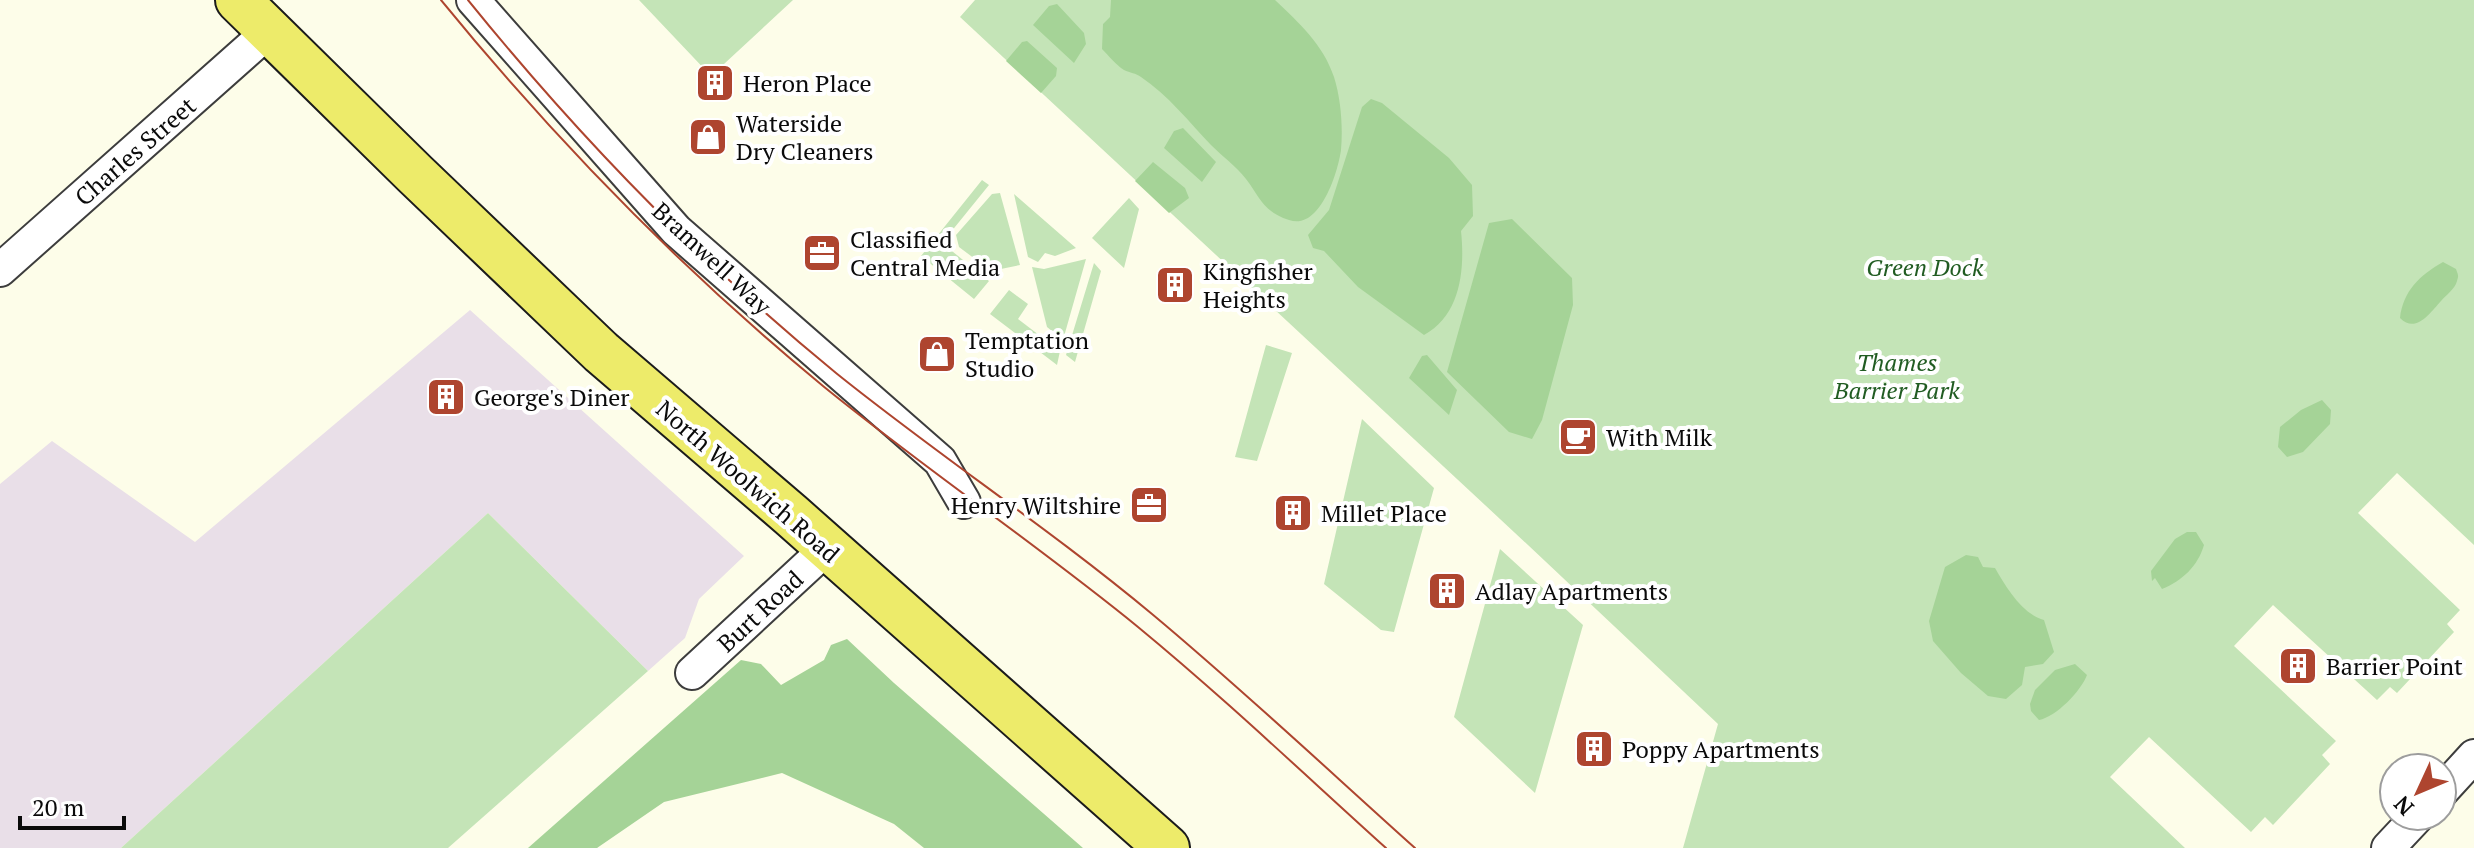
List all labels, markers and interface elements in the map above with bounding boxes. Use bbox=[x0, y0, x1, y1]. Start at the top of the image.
building icon: Heron Place bbox=[694, 62, 736, 104]
place label: Heron Place bbox=[743, 67, 872, 99]
street label: Charles Street bbox=[68, 90, 202, 212]
place label: Waterside Dry Cleaners bbox=[736, 107, 873, 167]
shop icon: Waterside Dry Cleaners bbox=[687, 116, 729, 158]
street label: Bramwell Way bbox=[646, 195, 779, 322]
place label: Classified Central Media bbox=[850, 223, 1000, 283]
office icon: Classified Central Media bbox=[801, 232, 843, 274]
park label: Green Dock bbox=[1866, 251, 1984, 283]
place label: Kingfisher Heights bbox=[1203, 255, 1314, 315]
building icon: Kingfisher Heights bbox=[1154, 264, 1196, 306]
place label: Temptation Studio bbox=[965, 324, 1089, 384]
shop icon: Temptation Studio bbox=[916, 333, 958, 375]
park label: Thames Barrier Park bbox=[1833, 346, 1960, 406]
building icon: George's Diner bbox=[425, 376, 467, 418]
place label: George's Diner bbox=[474, 381, 630, 413]
street label: North Woolwich Road bbox=[650, 393, 846, 569]
cafe icon: With Milk bbox=[1557, 416, 1599, 458]
place label: With Milk bbox=[1606, 421, 1713, 453]
office icon: Henry Wiltshire bbox=[1128, 484, 1170, 526]
place label: Henry Wiltshire bbox=[951, 489, 1121, 521]
building icon: Millet Place bbox=[1272, 492, 1314, 534]
place label: Millet Place bbox=[1321, 497, 1447, 529]
street label: Burt Road bbox=[710, 563, 810, 659]
building icon: Adlay Apartments bbox=[1426, 570, 1468, 612]
place label: Adlay Apartments bbox=[1475, 575, 1668, 607]
building icon: Barrier Point bbox=[2277, 645, 2319, 687]
place label: Barrier Point bbox=[2326, 650, 2463, 682]
building icon: Poppy Apartments bbox=[1573, 728, 1615, 770]
place label: Poppy Apartments bbox=[1622, 733, 1820, 765]
north arrow bbox=[2378, 752, 2458, 832]
scale bar bbox=[20, 780, 124, 830]
text: N bbox=[2387, 790, 2419, 822]
text: 20 m bbox=[32, 791, 84, 823]

